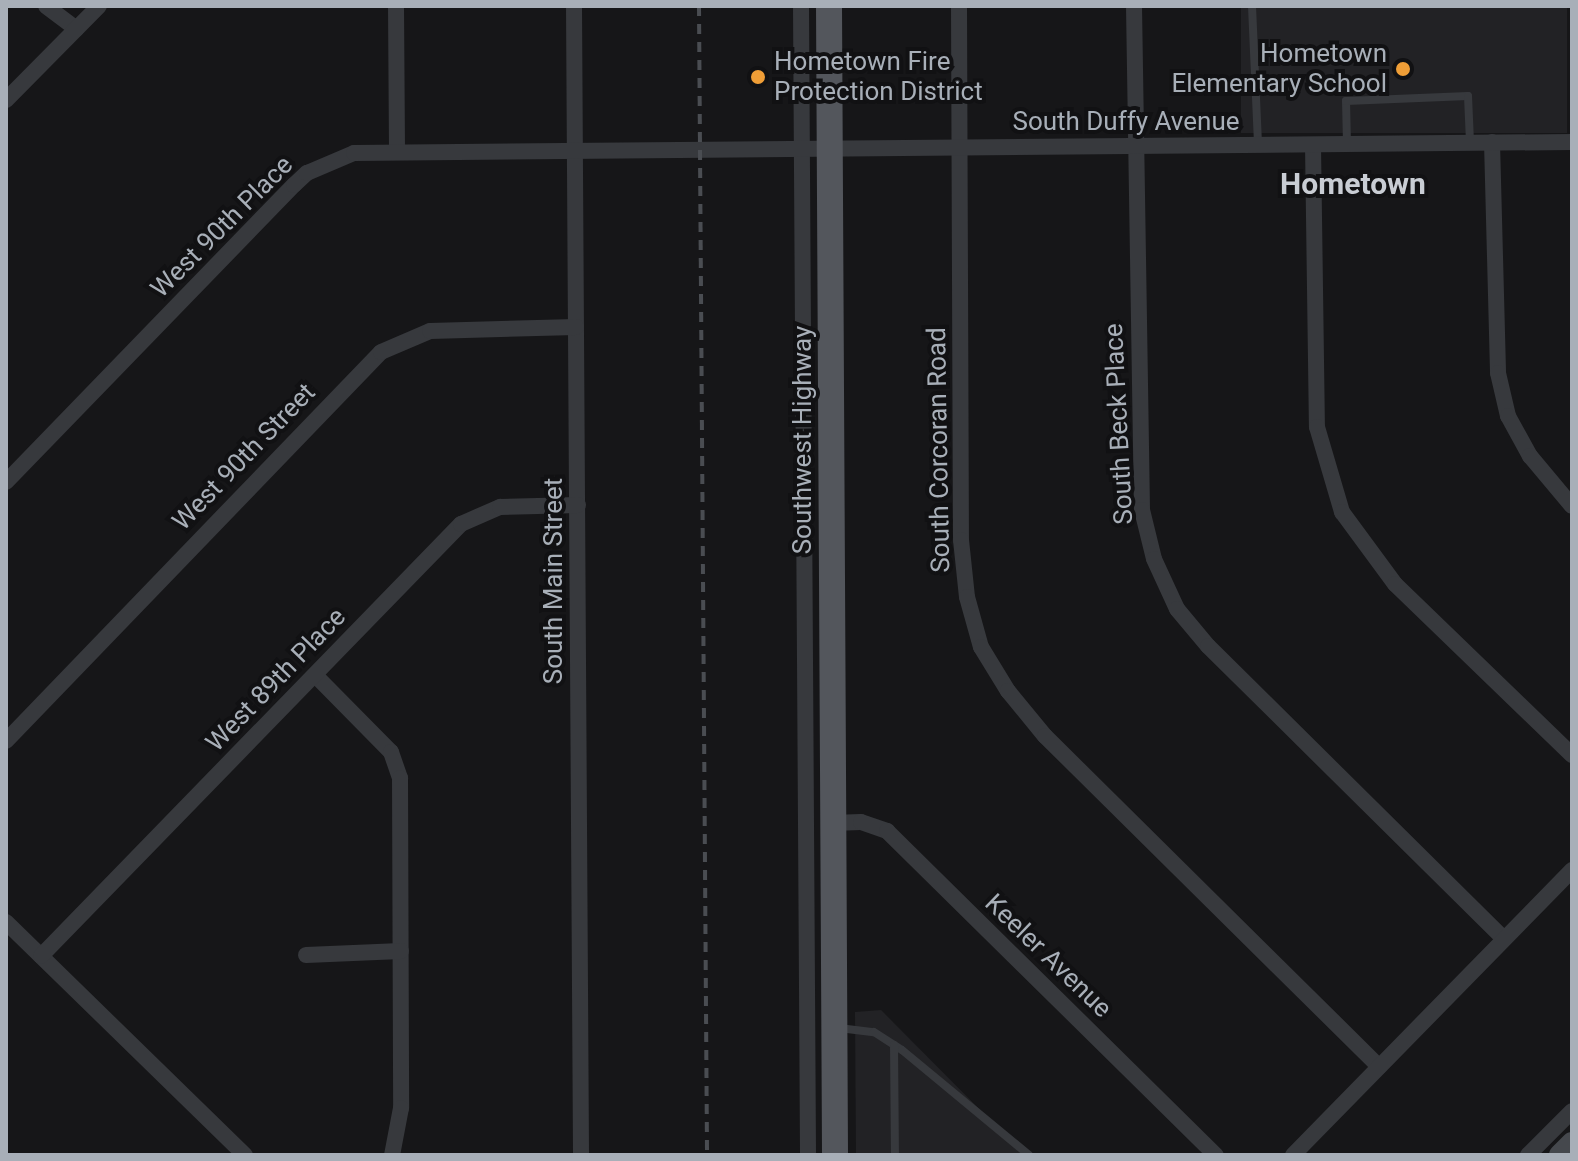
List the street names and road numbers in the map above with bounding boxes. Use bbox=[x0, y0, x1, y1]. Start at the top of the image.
street label: South Duffy Avenue bbox=[1012, 106, 1240, 138]
street label: West 90th Place bbox=[145, 150, 299, 304]
street label: South Beck Place bbox=[1098, 323, 1140, 525]
street label: Southwest Highway bbox=[787, 326, 819, 554]
street label: South Corcoran Road bbox=[921, 327, 957, 573]
street label: West 90th Street bbox=[166, 377, 322, 537]
street label: South Main Street bbox=[538, 478, 570, 684]
street label: West 89th Place bbox=[200, 602, 352, 758]
street label: Keeler Avenue bbox=[978, 888, 1118, 1024]

